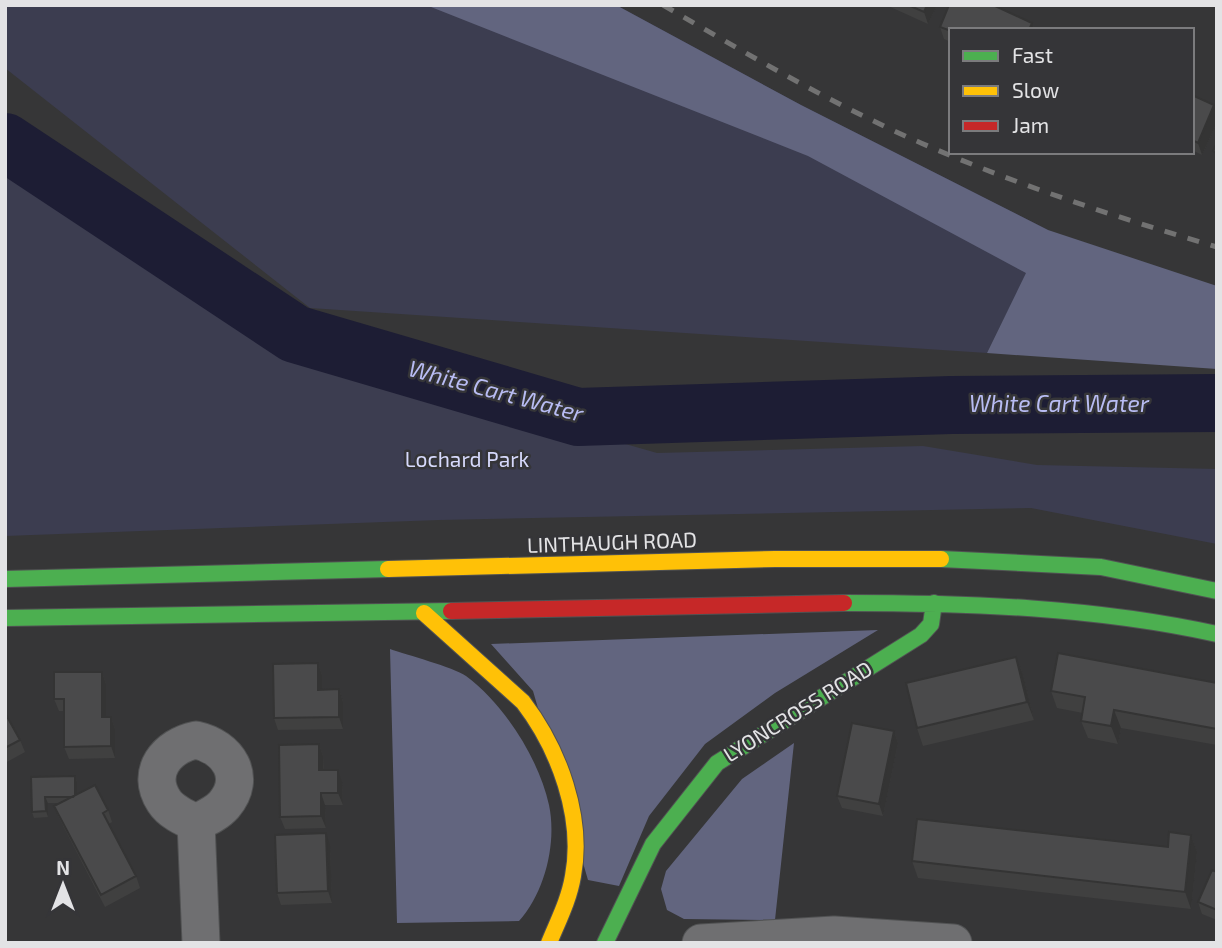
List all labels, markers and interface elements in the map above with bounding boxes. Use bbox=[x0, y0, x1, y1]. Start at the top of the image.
legend bbox=[949, 28, 1194, 154]
text: Fast bbox=[1012, 42, 1053, 67]
text: Slow bbox=[1012, 77, 1059, 102]
text: Jam bbox=[1012, 112, 1049, 137]
water label: White Cart Water bbox=[406, 353, 588, 427]
water label: White Cart Water bbox=[969, 389, 1150, 417]
park label: Lochard Park bbox=[405, 446, 530, 471]
street label: LINTHAUGH ROAD bbox=[527, 526, 697, 557]
street label: LYONCROSS ROAD bbox=[718, 655, 876, 767]
north arrow bbox=[28, 850, 98, 920]
text: N bbox=[56, 856, 70, 879]

